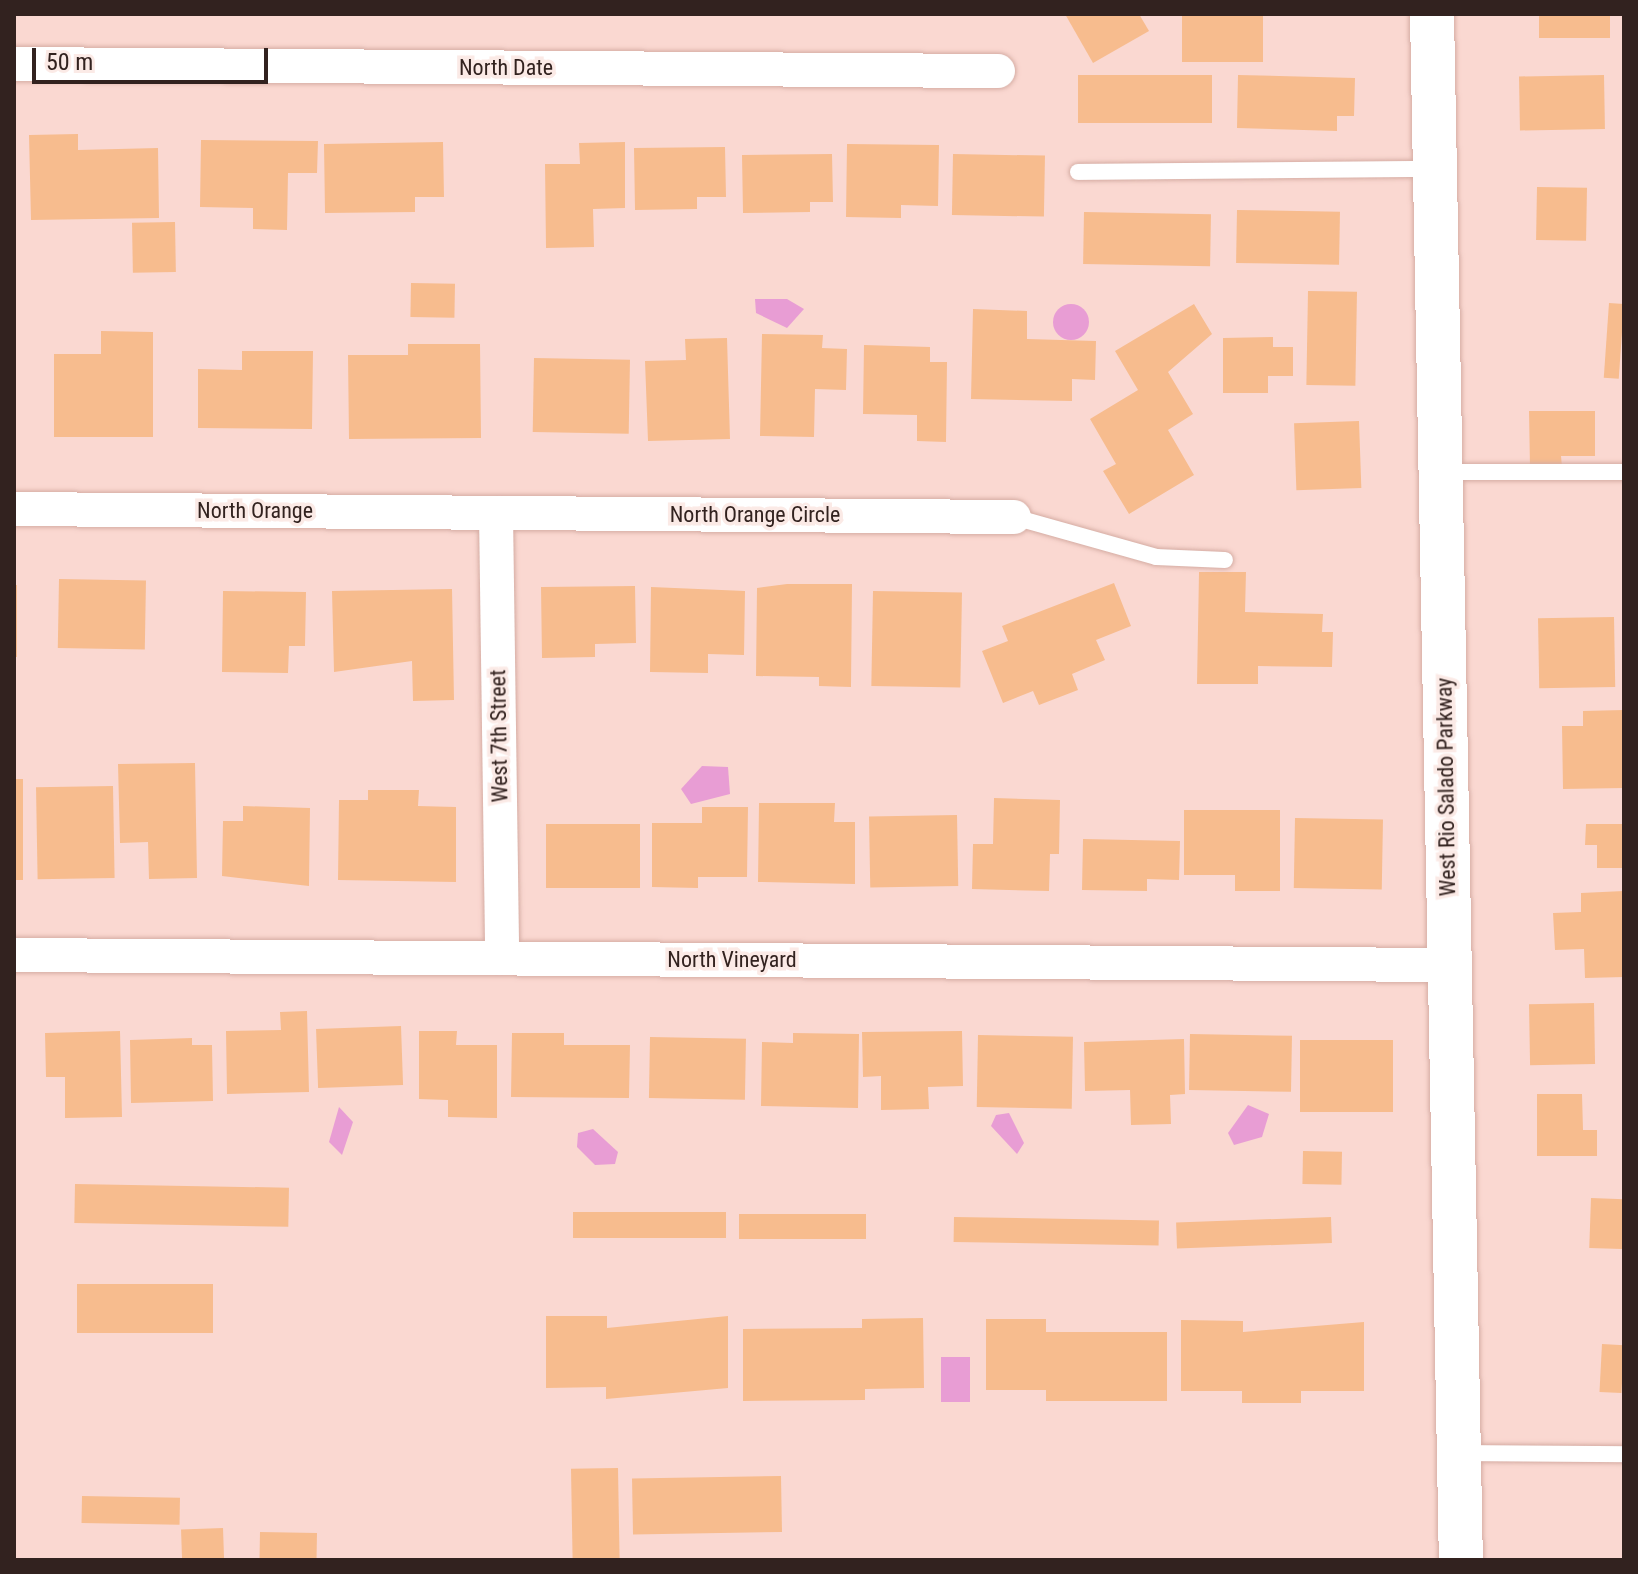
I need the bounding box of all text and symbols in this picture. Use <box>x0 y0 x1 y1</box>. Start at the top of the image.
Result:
scale bar <box>36 32 272 82</box>
text: 50 m <box>46 48 93 76</box>
street label: North Date <box>459 55 553 81</box>
street label: North Orange <box>197 498 313 524</box>
street label: North Orange Circle <box>670 502 840 528</box>
street label: West 7th Street <box>485 669 513 803</box>
street label: West Rio Salado Parkway <box>1431 677 1461 897</box>
street label: North Vineyard <box>667 947 797 973</box>

